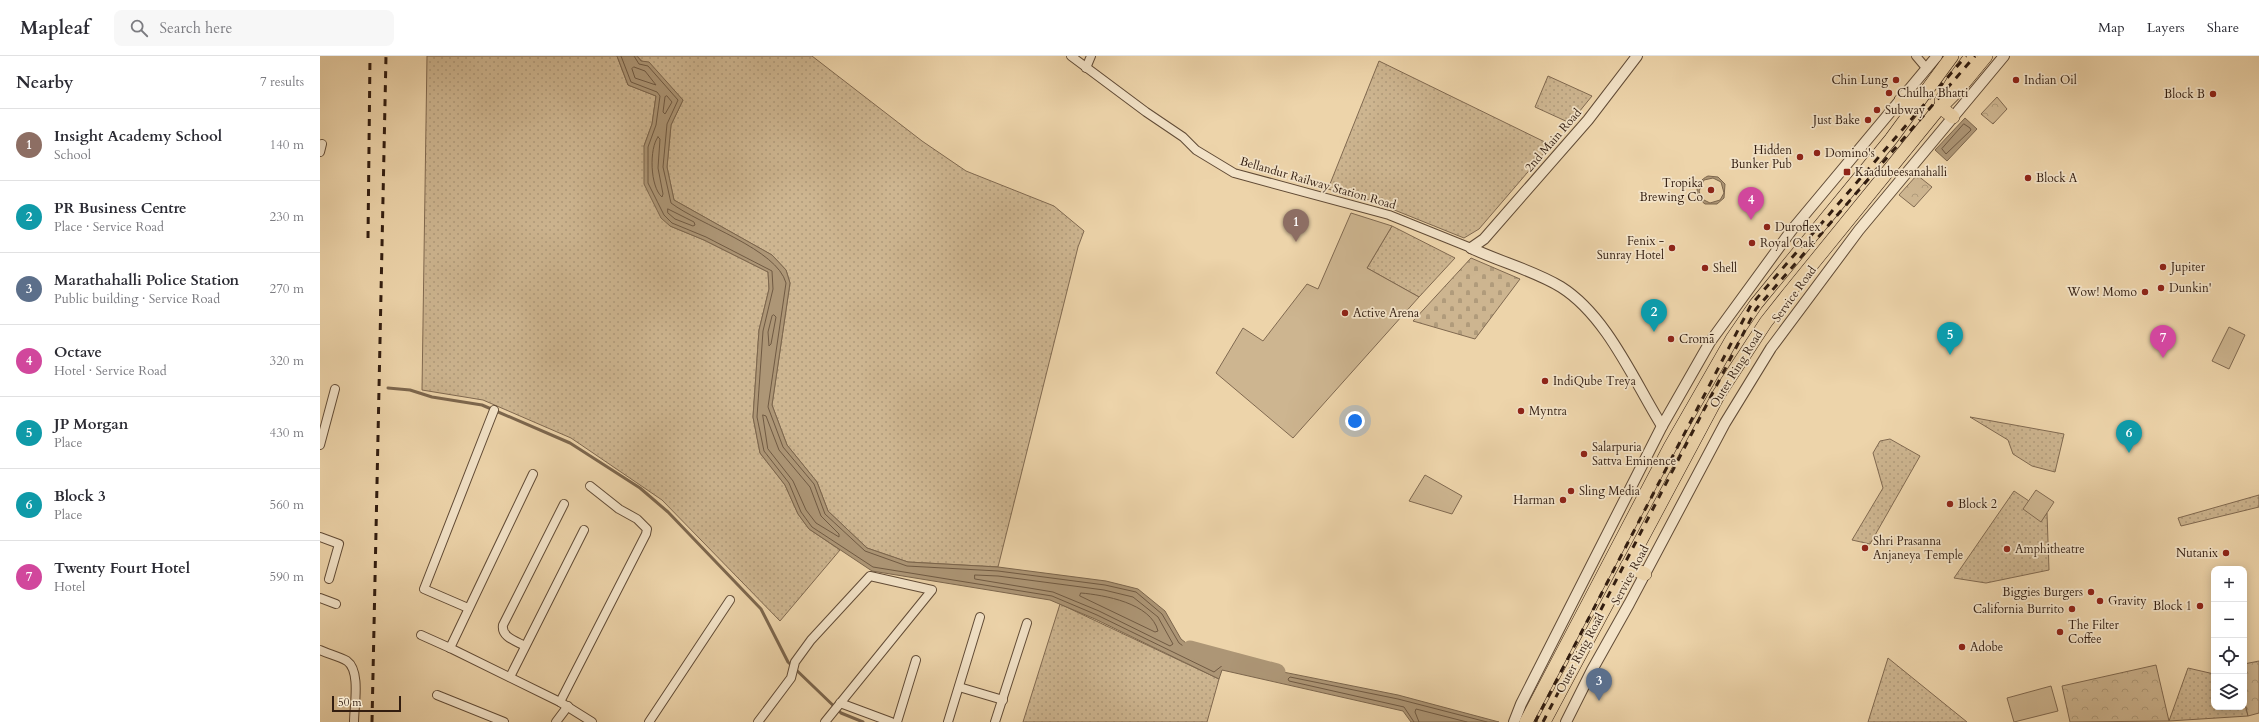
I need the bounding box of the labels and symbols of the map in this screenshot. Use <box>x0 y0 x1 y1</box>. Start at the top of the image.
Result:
place label: Chin Lung <box>1831 72 1888 88</box>
place label: Indian Oil <box>2024 72 2077 88</box>
marker: Chin Lung <box>1891 75 1901 85</box>
marker: Indian Oil <box>2011 75 2021 85</box>
place label: Chulha Bhatti <box>1897 85 1969 101</box>
place label: Block B <box>2164 86 2205 102</box>
marker: Chulha Bhatti <box>1884 88 1894 98</box>
marker: Block B <box>2208 89 2218 99</box>
place label: Subway <box>1885 102 1926 118</box>
street label: 2nd Main Road <box>1521 105 1585 175</box>
marker: Subway <box>1872 105 1882 115</box>
place label: Just Bake <box>1811 112 1860 128</box>
marker: Just Bake <box>1863 115 1873 125</box>
place label: Hidden Bunker Pub <box>1731 142 1792 172</box>
place label: Domino's <box>1825 145 1875 161</box>
marker: Domino's <box>1812 148 1822 158</box>
marker: Hidden Bunker Pub <box>1795 152 1805 162</box>
street label: Bellandur Railway Station Road <box>1238 153 1398 213</box>
place label: Kaadubeesanahalli <box>1855 164 1948 180</box>
marker: Kaadubeesanahalli <box>1842 167 1852 177</box>
place label: Block A <box>2036 170 2078 186</box>
marker: Block A <box>2023 173 2033 183</box>
place label: Tropika Brewing Co <box>1640 175 1704 205</box>
marker: Tropika Brewing Co <box>1706 185 1716 195</box>
pin: 4 <box>1738 187 1764 220</box>
pin: 1 <box>1283 209 1309 242</box>
place label: Duroflex <box>1775 219 1820 235</box>
marker: Duroflex <box>1762 222 1772 232</box>
place label: Fenix - Sunray Hotel <box>1597 233 1664 263</box>
place label: Royal Oak <box>1760 235 1815 251</box>
marker: Royal Oak <box>1747 238 1757 248</box>
marker: Fenix - Sunray Hotel <box>1667 243 1677 253</box>
place label: Jupiter <box>2169 259 2206 275</box>
place label: Shell <box>1713 260 1737 276</box>
street label: Service Road <box>1768 262 1820 325</box>
marker: Jupiter <box>2158 262 2168 272</box>
marker: Shell <box>1700 263 1710 273</box>
place label: Dunkin' <box>2169 280 2212 296</box>
marker: Dunkin' <box>2156 283 2166 293</box>
place label: Wow! Momo <box>2066 284 2138 300</box>
marker: Wow! Momo <box>2140 287 2150 297</box>
pin: 2 <box>1641 299 1667 332</box>
place label: Active Arena <box>1353 305 1420 321</box>
marker: Active Arena <box>1340 308 1350 318</box>
pin: 5 <box>1937 322 1963 355</box>
pin: 7 <box>2150 325 2176 358</box>
street label: Outer Ring Road <box>1706 327 1767 411</box>
place label: Cromā <box>1679 331 1715 347</box>
marker: Cromā <box>1666 334 1676 344</box>
place label: IndiQube Treya <box>1553 373 1637 389</box>
marker: IndiQube Treya <box>1540 376 1550 386</box>
place label: Myntra <box>1529 403 1568 419</box>
marker: Myntra <box>1516 406 1526 416</box>
your location <box>1345 411 1365 431</box>
pin: 6 <box>2116 420 2142 453</box>
place label: Salarpuria Sattva Eminence <box>1592 439 1676 469</box>
marker: Salarpuria Sattva Eminence <box>1579 449 1589 459</box>
place label: Sling Media <box>1579 483 1641 499</box>
marker: Sling Media <box>1566 486 1576 496</box>
place label: Harman <box>1513 492 1555 508</box>
marker: Harman <box>1558 495 1568 505</box>
place label: Block 2 <box>1958 496 1997 512</box>
marker: Block 2 <box>1945 499 1955 509</box>
place label: Shri Prasanna Anjaneya Temple <box>1873 533 1963 563</box>
place label: Amphitheatre <box>2015 541 2085 557</box>
street label: Service Road <box>1607 542 1653 608</box>
marker: Shri Prasanna Anjaneya Temple <box>1860 543 1870 553</box>
marker: Amphitheatre <box>2002 544 2012 554</box>
place label: Nutanix <box>2176 545 2218 561</box>
marker: Nutanix <box>2221 548 2231 558</box>
place label: Biggies Burgers <box>2002 584 2083 600</box>
marker: Biggies Burgers <box>2086 587 2096 597</box>
place label: Gravity <box>2108 593 2147 609</box>
marker: Gravity <box>2095 596 2105 606</box>
place label: Block 1 <box>2153 598 2192 614</box>
place label: California Burrito <box>1973 601 2065 617</box>
marker: Block 1 <box>2195 601 2205 611</box>
marker: California Burrito <box>2067 604 2077 614</box>
street label: Outer Ring Road <box>1552 610 1608 696</box>
place label: The Filter Coffee <box>2068 617 2120 647</box>
marker: The Filter Coffee <box>2055 627 2065 637</box>
place label: Adobe <box>1970 639 2003 655</box>
marker: Adobe <box>1957 642 1967 652</box>
pin: 3 <box>1586 668 1612 701</box>
scale bar <box>332 694 401 713</box>

